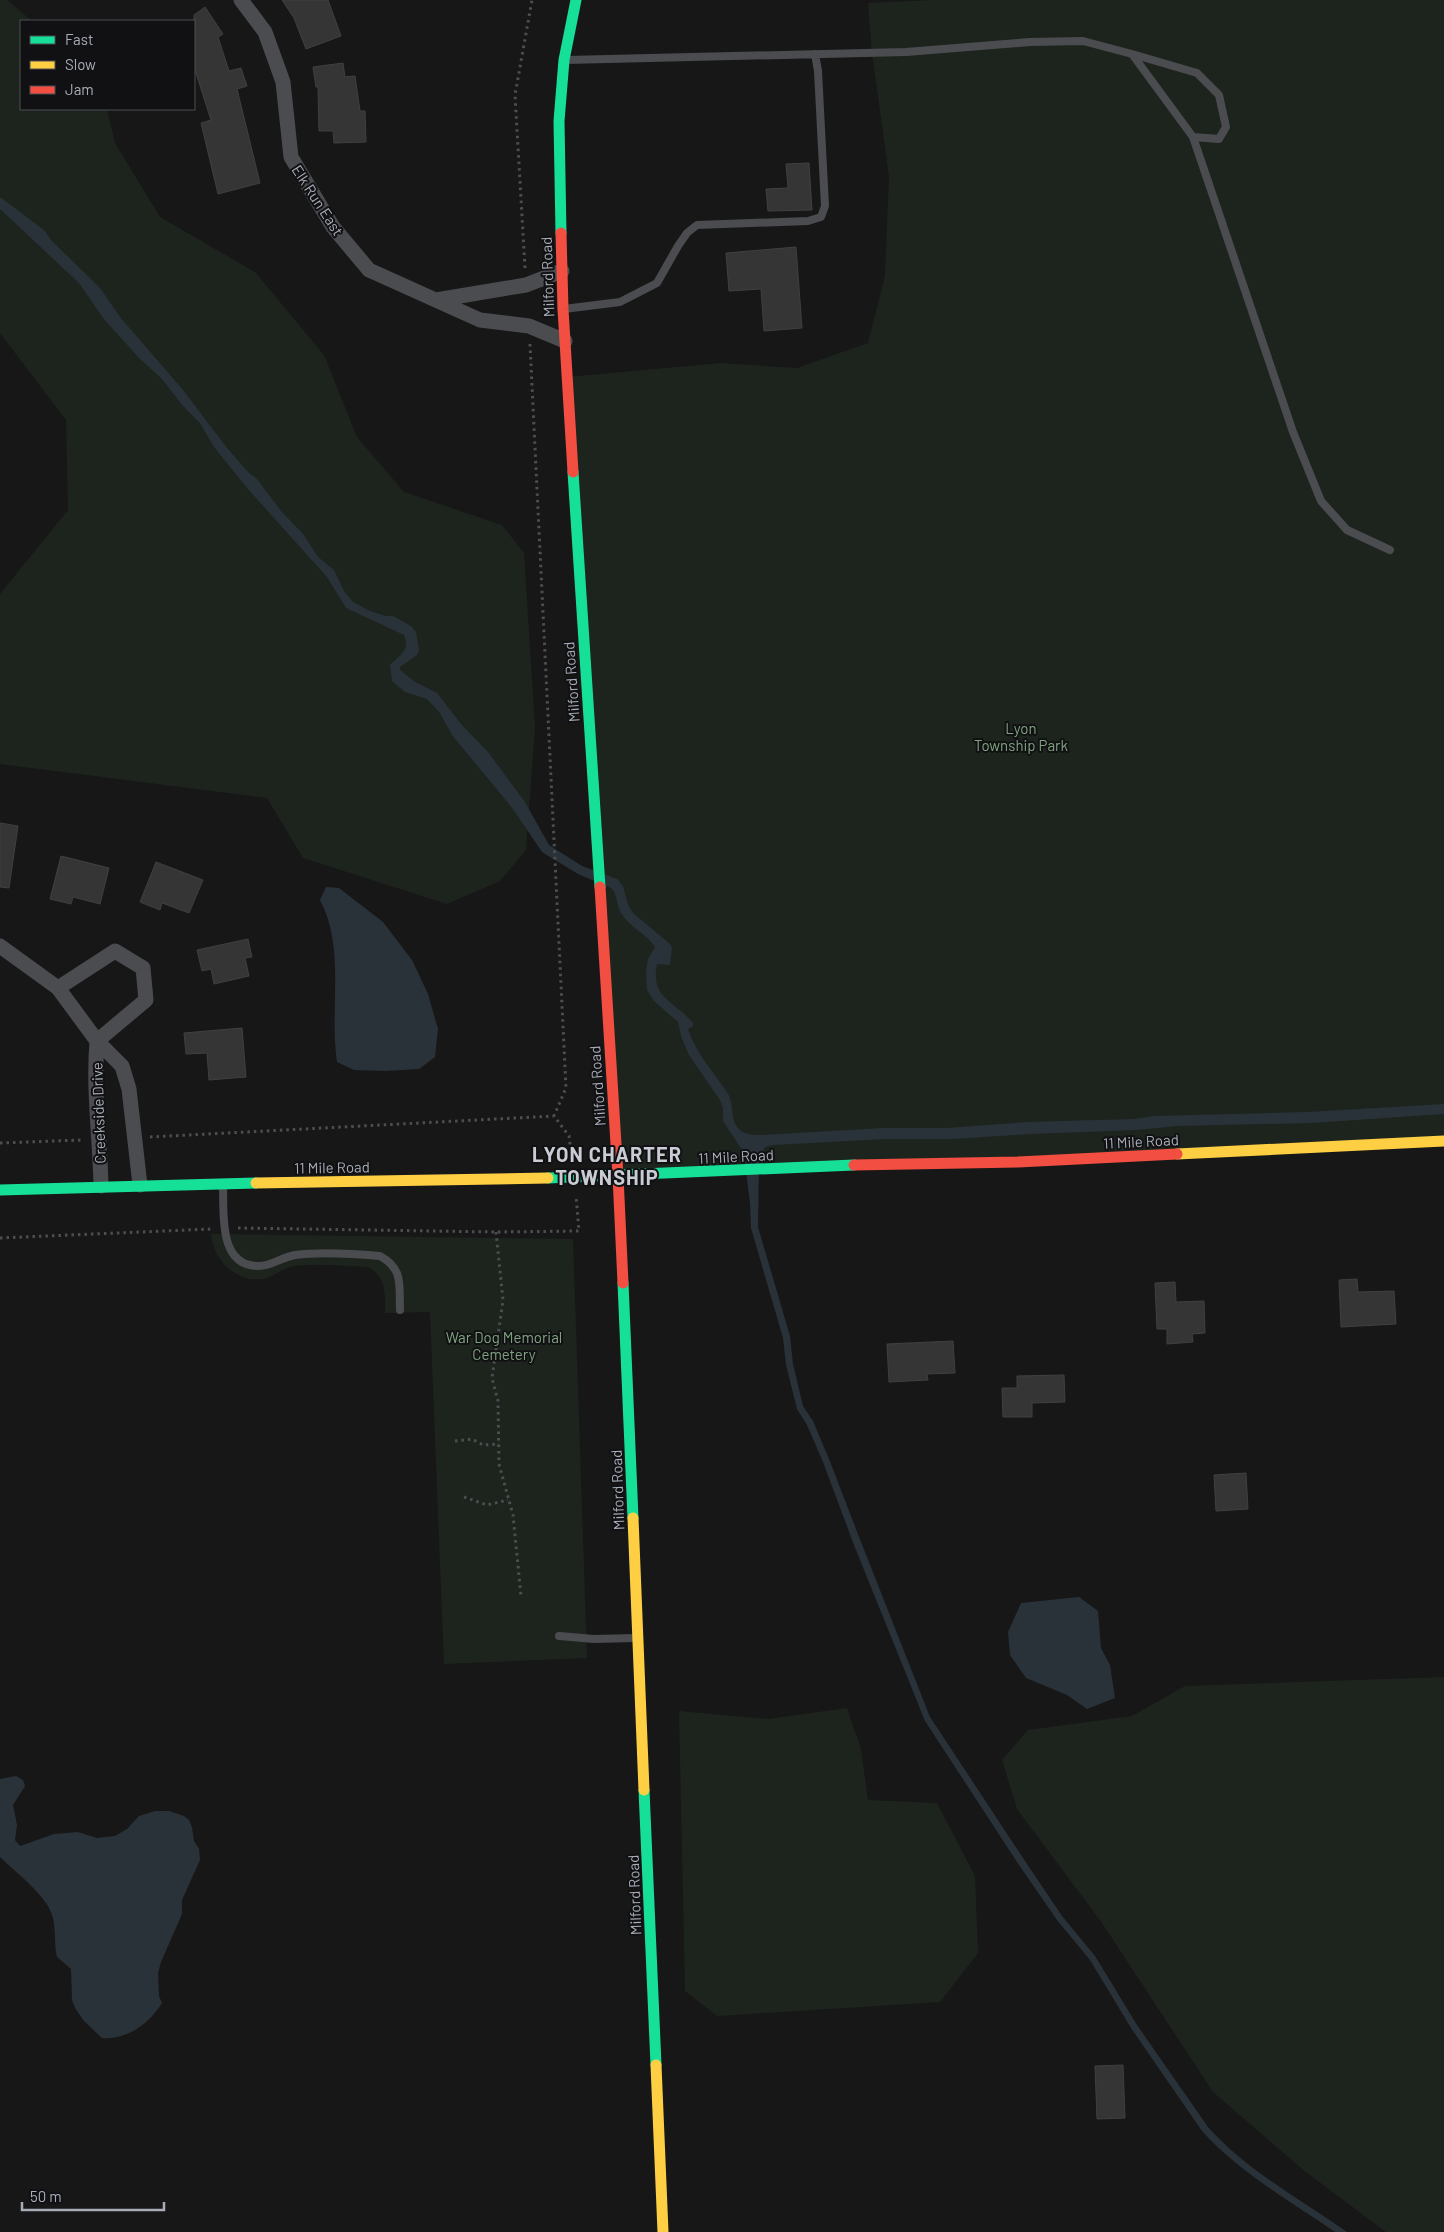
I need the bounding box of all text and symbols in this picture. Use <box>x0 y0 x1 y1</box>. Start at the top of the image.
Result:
legend <box>20 20 195 110</box>
text: Fast <box>65 30 93 48</box>
text: Slow <box>65 55 96 73</box>
text: Jam <box>65 80 94 98</box>
street label: Elk Run East <box>288 161 348 239</box>
street label: Milford Road <box>537 236 557 318</box>
street label: Milford Road <box>559 641 583 723</box>
park label: Lyon Township Park <box>974 719 1069 754</box>
street label: Milford Road <box>585 1045 609 1127</box>
street label: Creekside Drive <box>87 1062 109 1164</box>
street label: 11 Mile Road <box>1103 1130 1179 1152</box>
district label: LYON CHARTER TOWNSHIP <box>532 1142 682 1189</box>
street label: 11 Mile Road <box>698 1145 774 1167</box>
street label: 11 Mile Road <box>294 1157 370 1177</box>
park label: War Dog Memorial Cemetery <box>446 1328 562 1363</box>
street label: Milford Road <box>607 1449 627 1531</box>
street label: Milford Road <box>624 1854 644 1936</box>
scale bar <box>22 2180 165 2212</box>
text: 50 m <box>30 2187 62 2205</box>

